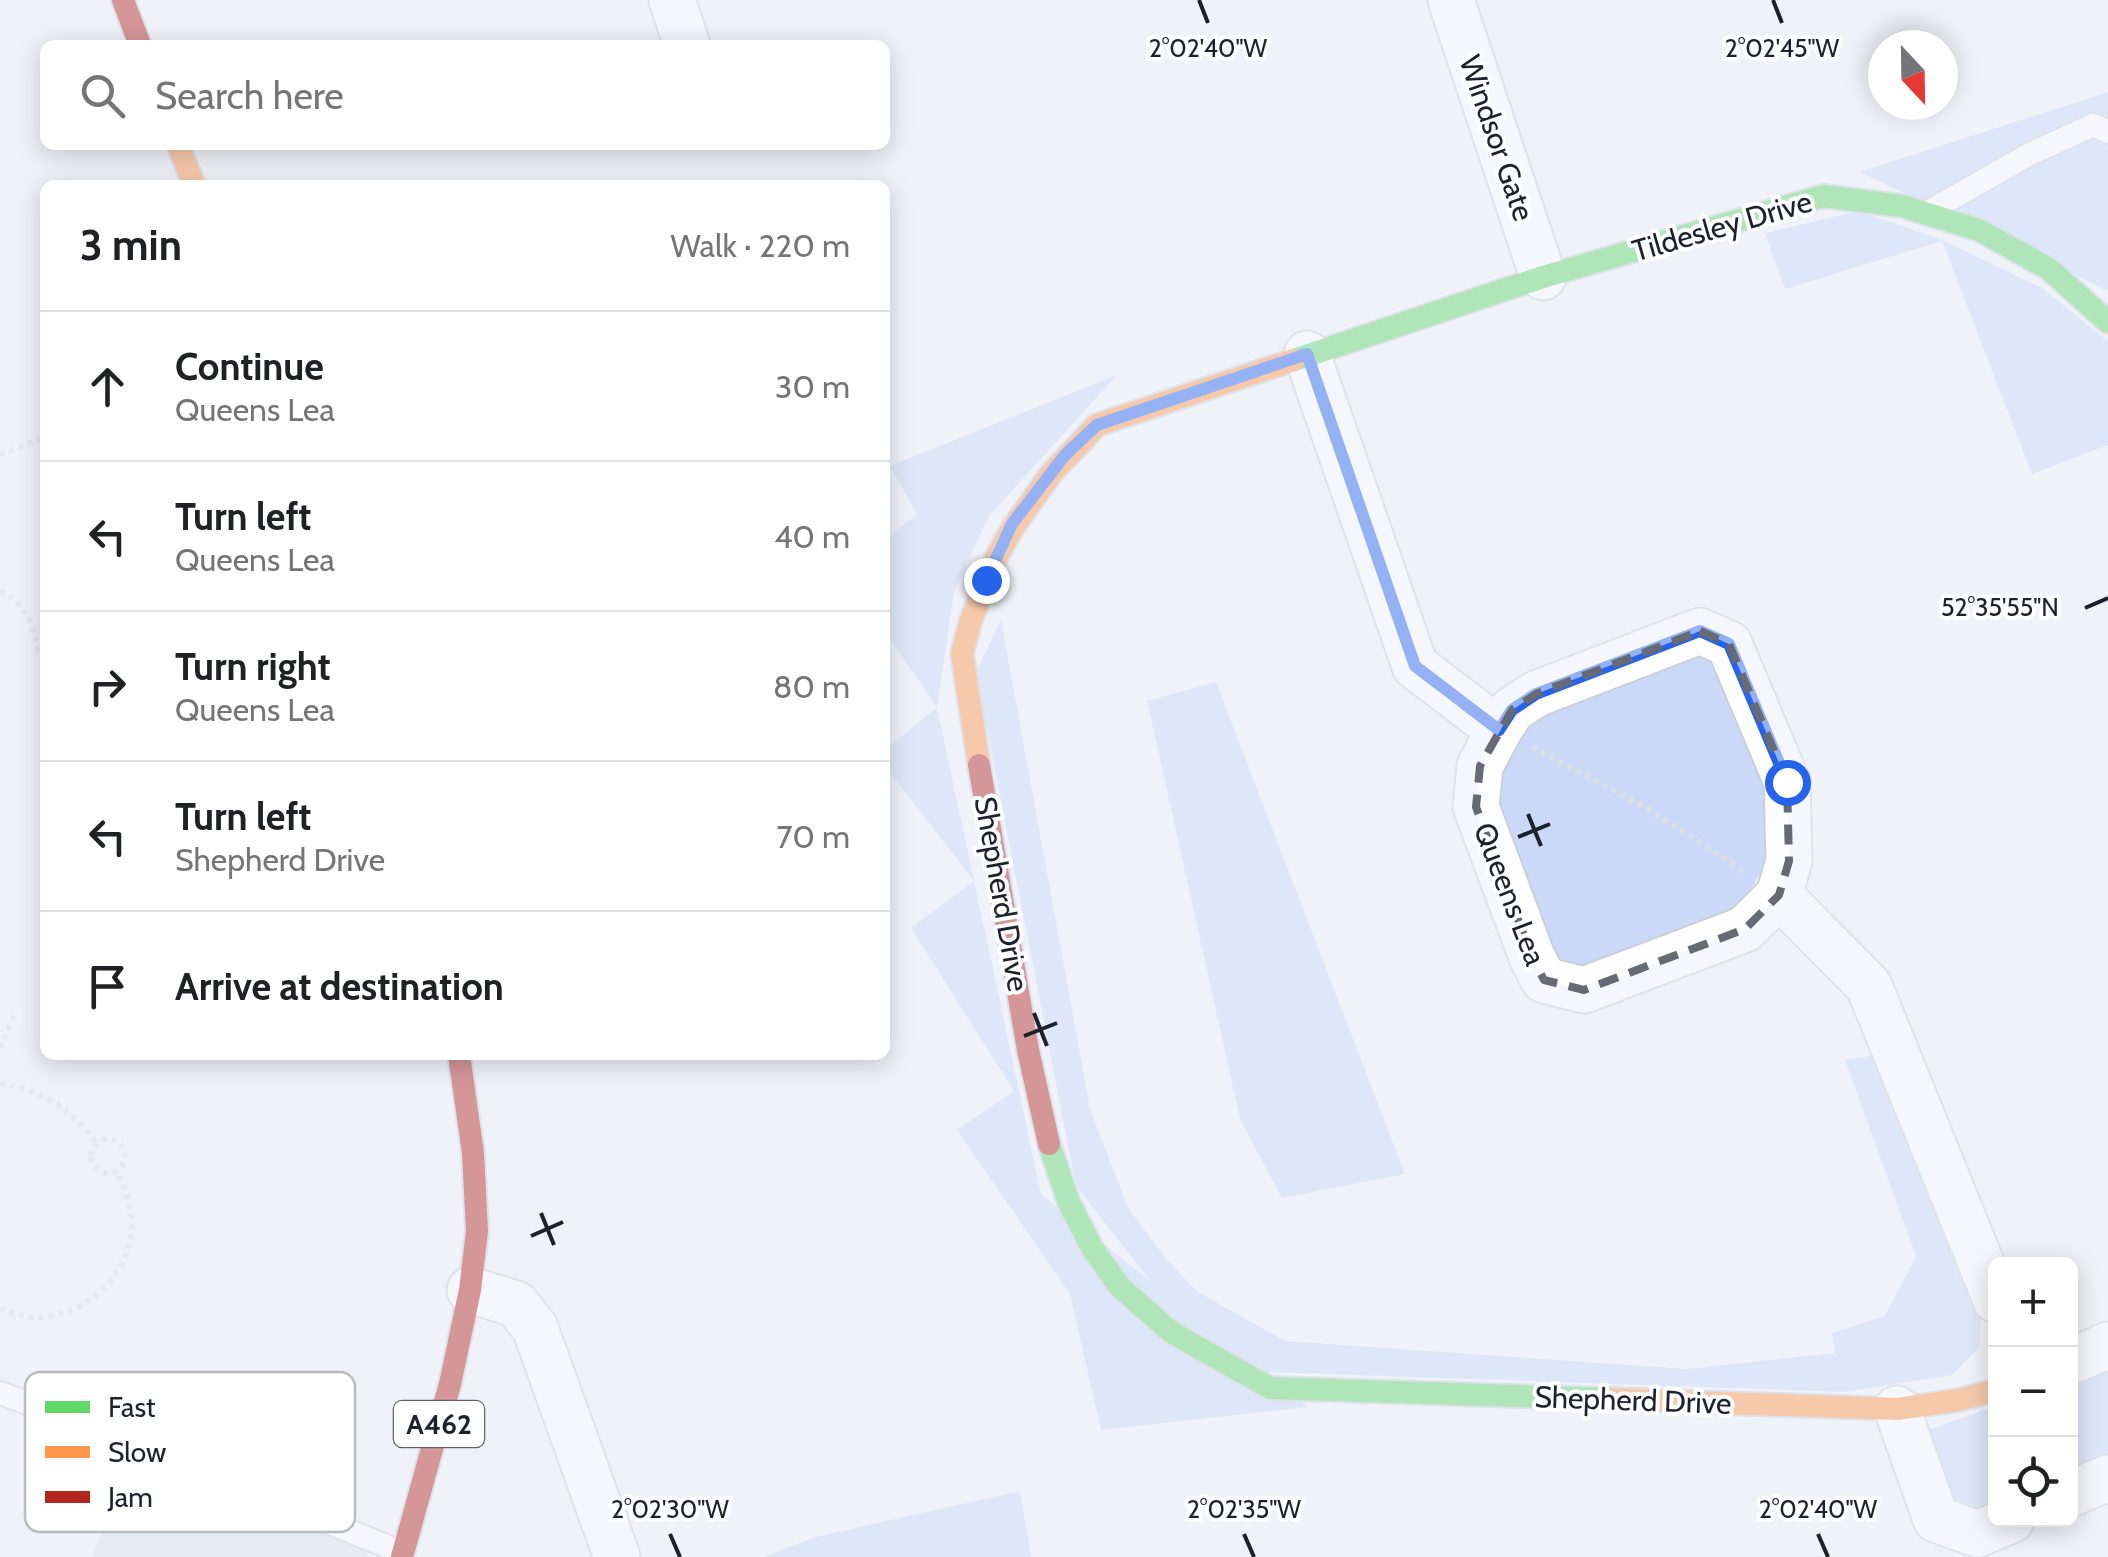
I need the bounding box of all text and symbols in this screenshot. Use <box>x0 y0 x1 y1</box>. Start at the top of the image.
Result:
north arrow <box>1868 30 1958 120</box>
text: 2°02'40"W <box>1149 33 1268 63</box>
text: 2°02'45"W <box>1725 33 1840 63</box>
search box <box>40 40 890 150</box>
street label: Windsor Gate <box>1451 50 1543 226</box>
icon: search <box>75 68 130 123</box>
text: Search here <box>155 72 344 119</box>
street label: Tildesley Drive <box>1628 183 1816 269</box>
text: 3 min <box>80 219 182 271</box>
text: Walk · 220 m <box>671 226 850 265</box>
text: Continue <box>175 343 324 390</box>
icon: ahead <box>80 359 135 414</box>
text: 30 m <box>775 367 850 406</box>
text: Queens Lea <box>175 390 335 429</box>
text: Turn left <box>175 493 311 540</box>
icon: left <box>80 509 135 564</box>
text: 40 m <box>774 517 850 556</box>
text: Queens Lea <box>175 540 335 579</box>
route end <box>964 558 1010 604</box>
text: 52°35'55"N <box>1941 592 2059 622</box>
text: Turn right <box>175 643 331 690</box>
icon: right <box>80 659 135 714</box>
text: 80 m <box>773 667 850 706</box>
text: Queens Lea <box>175 690 335 729</box>
route start <box>1765 760 1811 806</box>
text: Turn left <box>175 793 311 840</box>
street label: Shepherd Drive <box>967 794 1037 994</box>
icon: left <box>80 809 135 864</box>
text: 70 m <box>777 817 850 856</box>
street label: Queens Lea <box>1466 817 1554 971</box>
text: Shepherd Drive <box>175 840 385 879</box>
icon: arrive <box>80 959 135 1014</box>
text: Arrive at destination <box>175 963 504 1010</box>
map controls <box>1988 1257 2078 1527</box>
button: + <box>1988 1257 2078 1347</box>
button: − <box>1988 1347 2078 1437</box>
legend <box>25 1372 355 1532</box>
street label: Shepherd Drive <box>1534 1378 1732 1422</box>
text: Fast <box>108 1390 156 1424</box>
road number: A462 <box>394 1401 484 1447</box>
text: Slow <box>108 1435 166 1469</box>
button: locate <box>1988 1437 2078 1527</box>
text: Jam <box>107 1480 153 1514</box>
text: 2°02'30"W <box>611 1494 729 1524</box>
text: 2°02'35"W <box>1187 1494 1301 1524</box>
text: 2°02'40"W <box>1759 1494 1878 1524</box>

